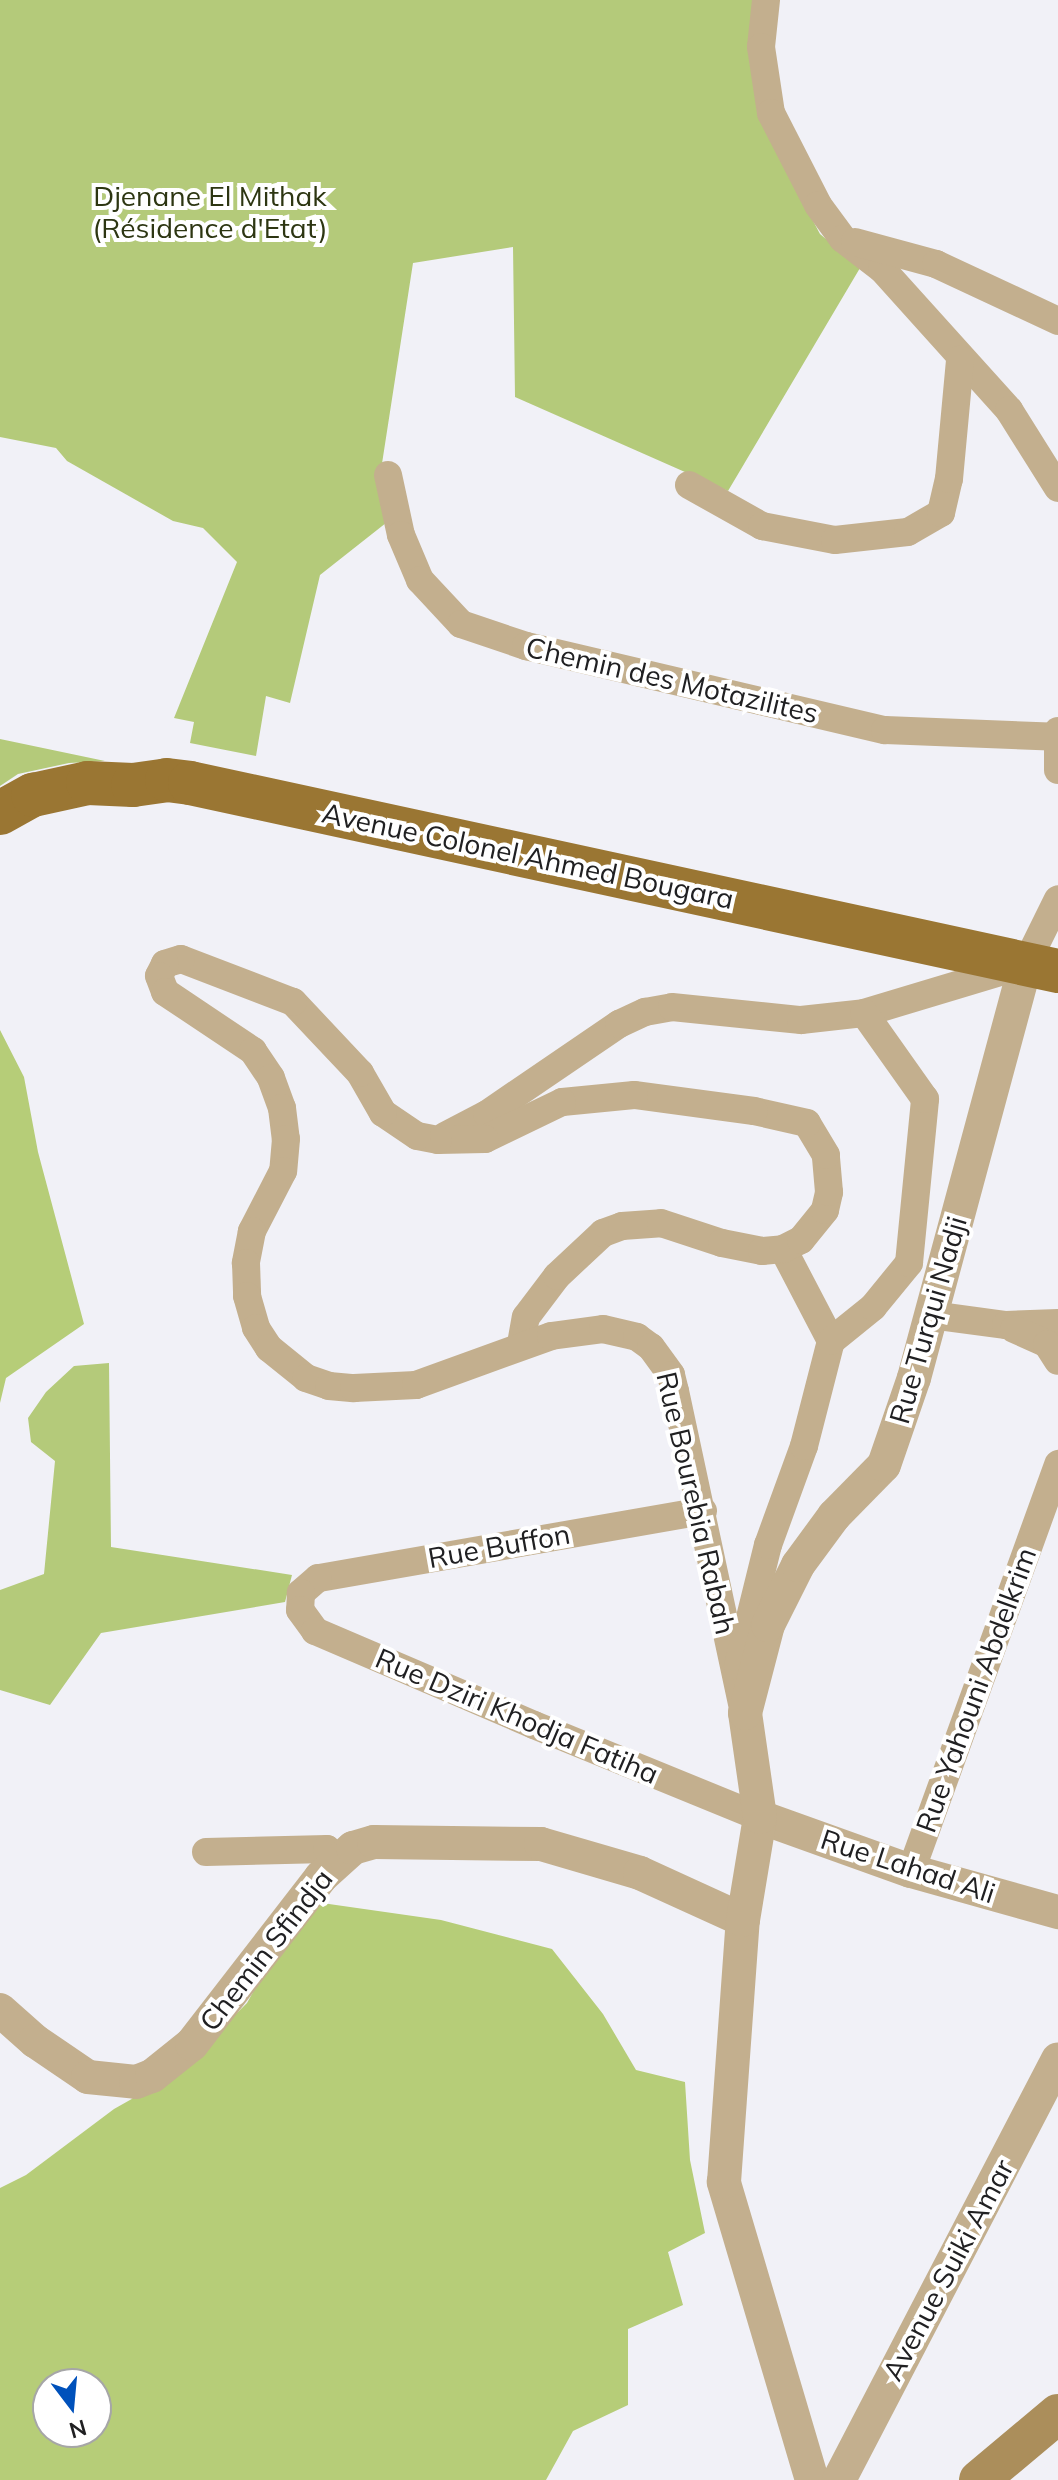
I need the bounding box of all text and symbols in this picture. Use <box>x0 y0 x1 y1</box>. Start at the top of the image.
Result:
park label: Djenane El Mithak (Résidence d'Etat) <box>92 179 328 245</box>
street label: Chemin des Motazilites <box>523 630 821 730</box>
street label: Avenue Colonel Ahmed Bougara <box>319 796 737 916</box>
street label: Rue Turqui Nadji <box>882 1213 974 1427</box>
street label: Rue Bourebia Rabah <box>649 1369 743 1637</box>
street label: Rue Buffon <box>425 1517 573 1575</box>
street label: Rue Yahouni Abdelkrim <box>909 1543 1043 1837</box>
street label: Rue Dziri Khodja Fatiha <box>371 1641 663 1791</box>
street label: Rue Lahad Ali <box>817 1822 999 1910</box>
street label: Chemin Sfindja <box>192 1862 340 2038</box>
street label: Avenue Suiki Amar <box>876 2154 1020 2386</box>
north arrow <box>32 2368 112 2448</box>
text: N <box>66 2413 90 2445</box>

